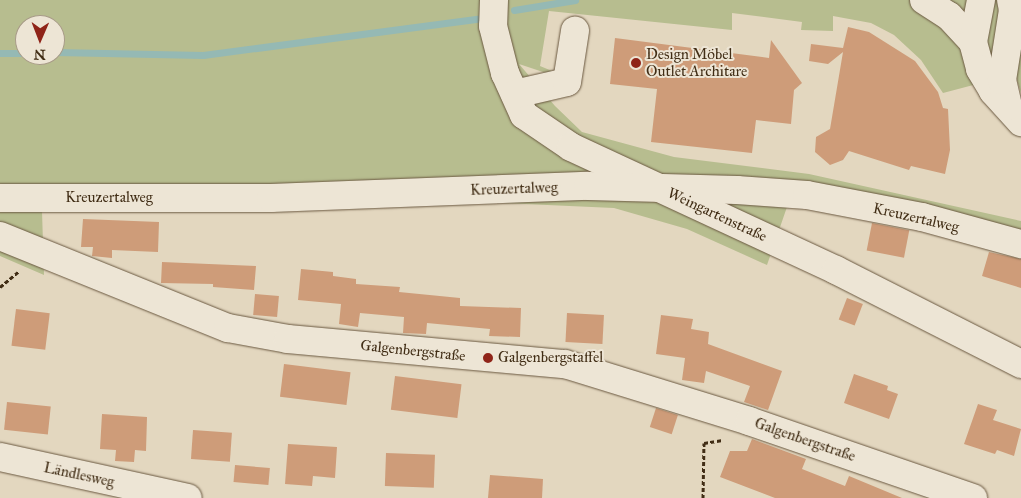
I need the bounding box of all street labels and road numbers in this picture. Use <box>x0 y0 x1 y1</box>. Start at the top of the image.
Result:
street label: Kreuzertalweg <box>470 178 558 200</box>
street label: Weingartenstraße <box>664 184 770 246</box>
street label: Kreuzertalweg <box>65 189 153 207</box>
street label: Kreuzertalweg <box>871 199 961 237</box>
street label: Galgenbergstraße <box>360 337 466 365</box>
street label: Galgenbergstraße <box>752 414 858 466</box>
street label: Ländlesweg <box>42 459 116 491</box>

